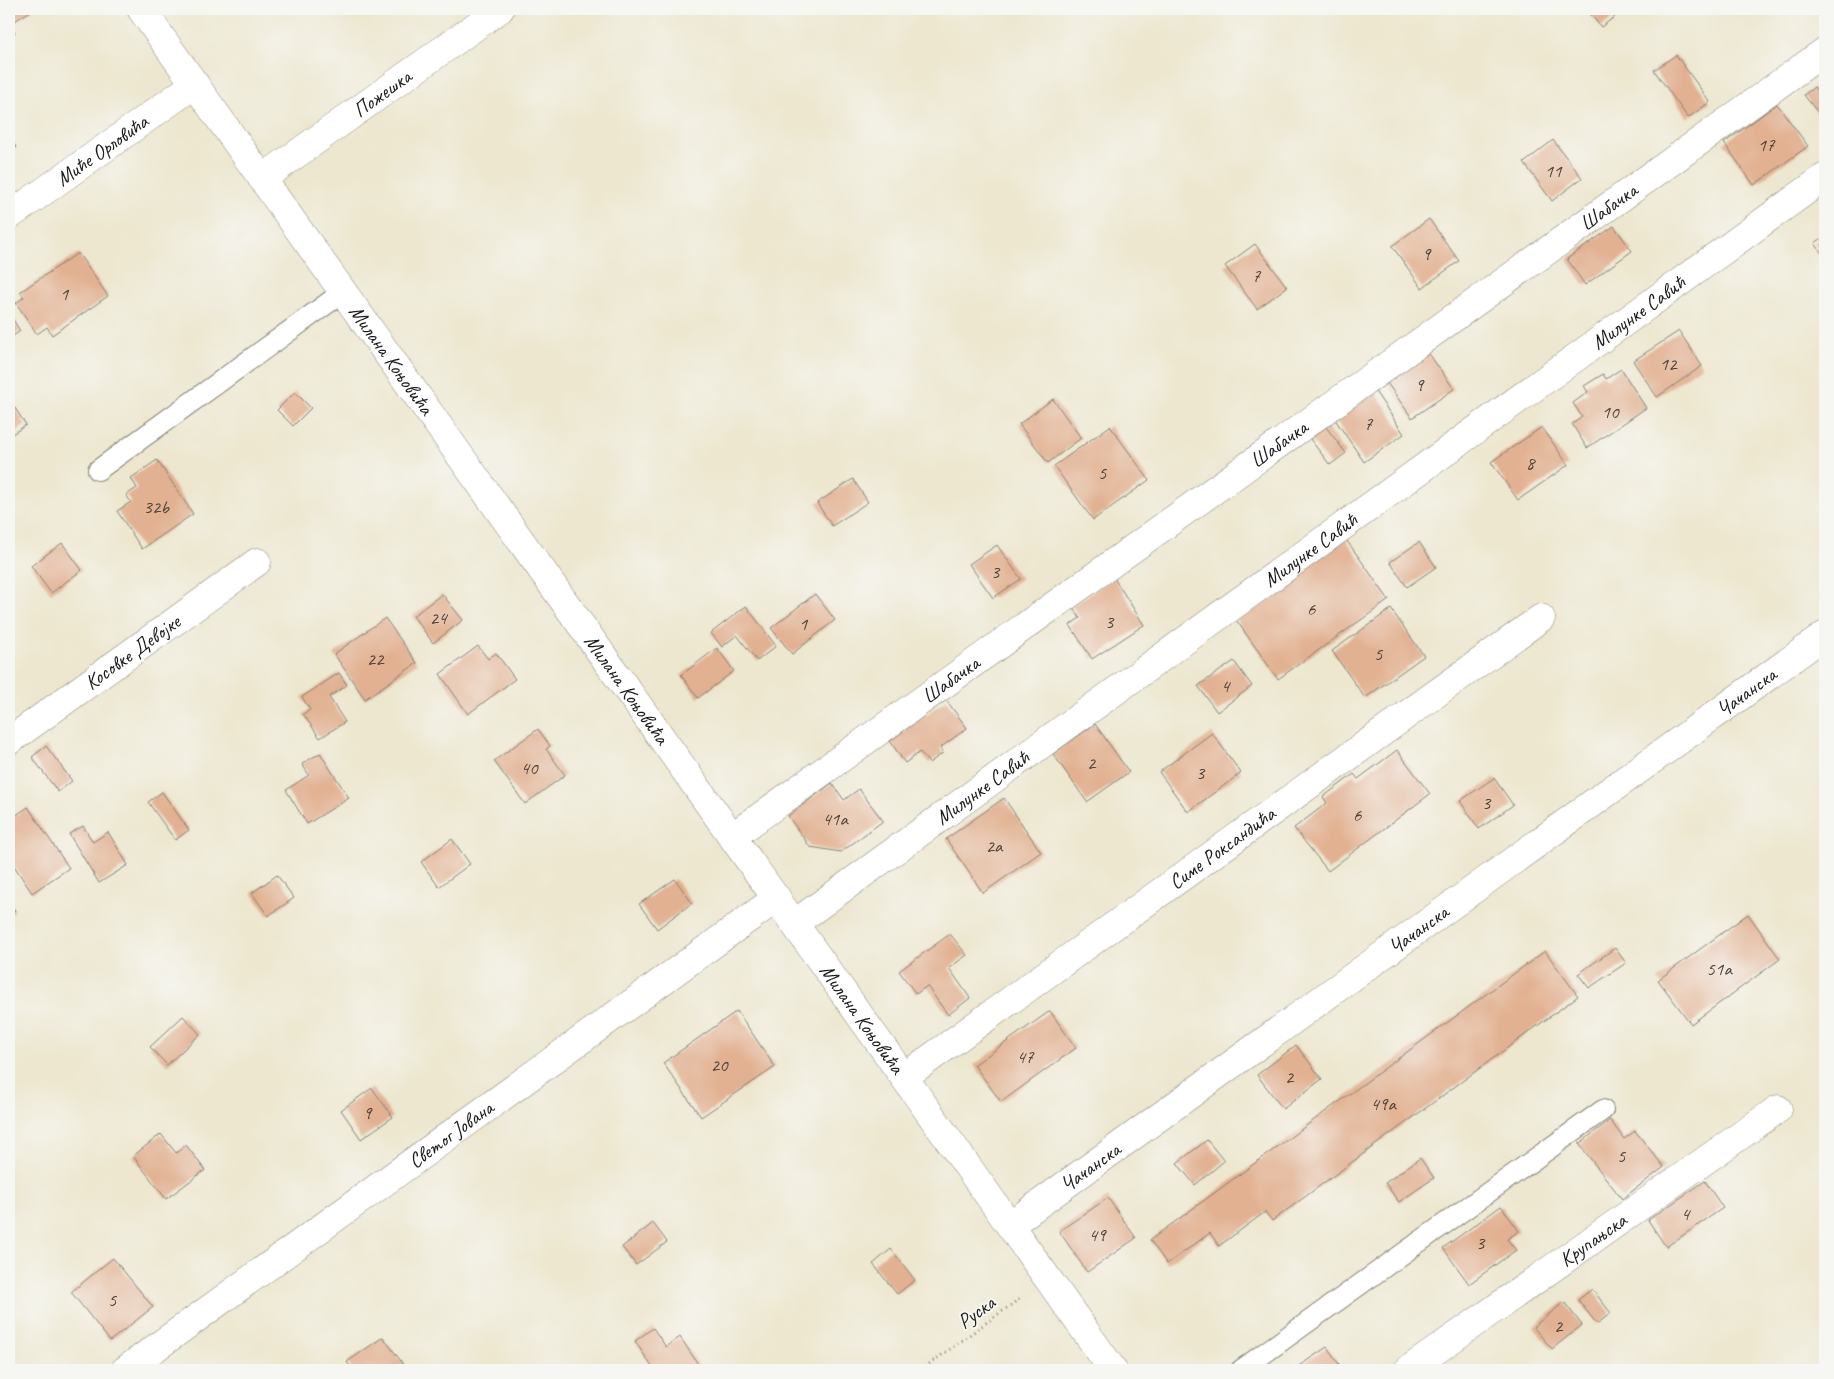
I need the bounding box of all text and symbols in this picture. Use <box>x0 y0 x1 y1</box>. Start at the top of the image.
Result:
street label: Пожешка <box>348 62 418 123</box>
street label: Миће Орловића <box>51 107 155 192</box>
house number: 17 <box>1757 133 1776 157</box>
house number: 11 <box>1544 159 1563 183</box>
street label: Шабачка <box>1574 176 1644 236</box>
house number: 9 <box>1422 242 1432 266</box>
house number: 7 <box>1252 264 1262 288</box>
street label: Милунке Савић <box>1586 269 1691 355</box>
house number: 1 <box>60 282 70 306</box>
street label: Милана Коњовића <box>343 300 441 421</box>
house number: 12 <box>1659 352 1678 376</box>
house number: 9 <box>1415 373 1425 397</box>
house number: 10 <box>1601 400 1620 424</box>
house number: 7 <box>1364 412 1374 436</box>
street label: Шабачка <box>1245 413 1315 473</box>
house number: 8 <box>1526 451 1537 475</box>
house number: 5 <box>1098 461 1108 485</box>
house number: 32b <box>143 495 170 519</box>
street label: Милунке Савић <box>1258 507 1363 593</box>
house number: 3 <box>991 560 1001 584</box>
house number: 6 <box>1307 597 1317 621</box>
house number: 24 <box>429 606 449 630</box>
street label: Косовке Девојке <box>79 607 187 695</box>
house number: 3 <box>1105 610 1115 634</box>
house number: 1 <box>799 612 809 636</box>
street label: Милана Коњовића <box>579 629 676 751</box>
house number: 5 <box>1374 642 1384 666</box>
house number: 22 <box>366 647 385 671</box>
street label: Шабачка <box>917 649 987 709</box>
street label: Чачанска <box>1711 660 1783 722</box>
house number: 4 <box>1221 674 1232 698</box>
street label: Милунке Савић <box>930 744 1035 830</box>
house number: 2 <box>1087 751 1097 775</box>
house number: 40 <box>520 756 539 780</box>
house number: 3 <box>1196 761 1206 785</box>
house number: 3 <box>1482 791 1492 815</box>
street label: Симе Роксандића <box>1164 800 1282 895</box>
house number: 6 <box>1353 803 1363 827</box>
house number: 41a <box>822 807 849 831</box>
house number: 2a <box>986 834 1004 858</box>
street label: Чачанска <box>1383 898 1455 960</box>
house number: 51a <box>1706 957 1733 981</box>
street label: Милана Коњовића <box>814 959 911 1081</box>
house number: 47 <box>1016 1045 1035 1069</box>
house number: 20 <box>710 1053 729 1077</box>
house number: 2 <box>1285 1065 1295 1089</box>
house number: 49a <box>1370 1092 1397 1116</box>
street label: Светог Јована <box>403 1093 500 1174</box>
house number: 9 <box>363 1101 373 1125</box>
street label: Чачанска <box>1055 1135 1127 1197</box>
house number: 5 <box>1617 1144 1627 1168</box>
house number: 4 <box>1681 1202 1692 1226</box>
street label: Крупањска <box>1554 1206 1633 1272</box>
house number: 49 <box>1088 1223 1107 1247</box>
house number: 3 <box>1476 1231 1486 1255</box>
house number: 5 <box>108 1288 118 1312</box>
street label: Руска <box>952 1289 1001 1334</box>
house number: 2 <box>1554 1314 1564 1338</box>

